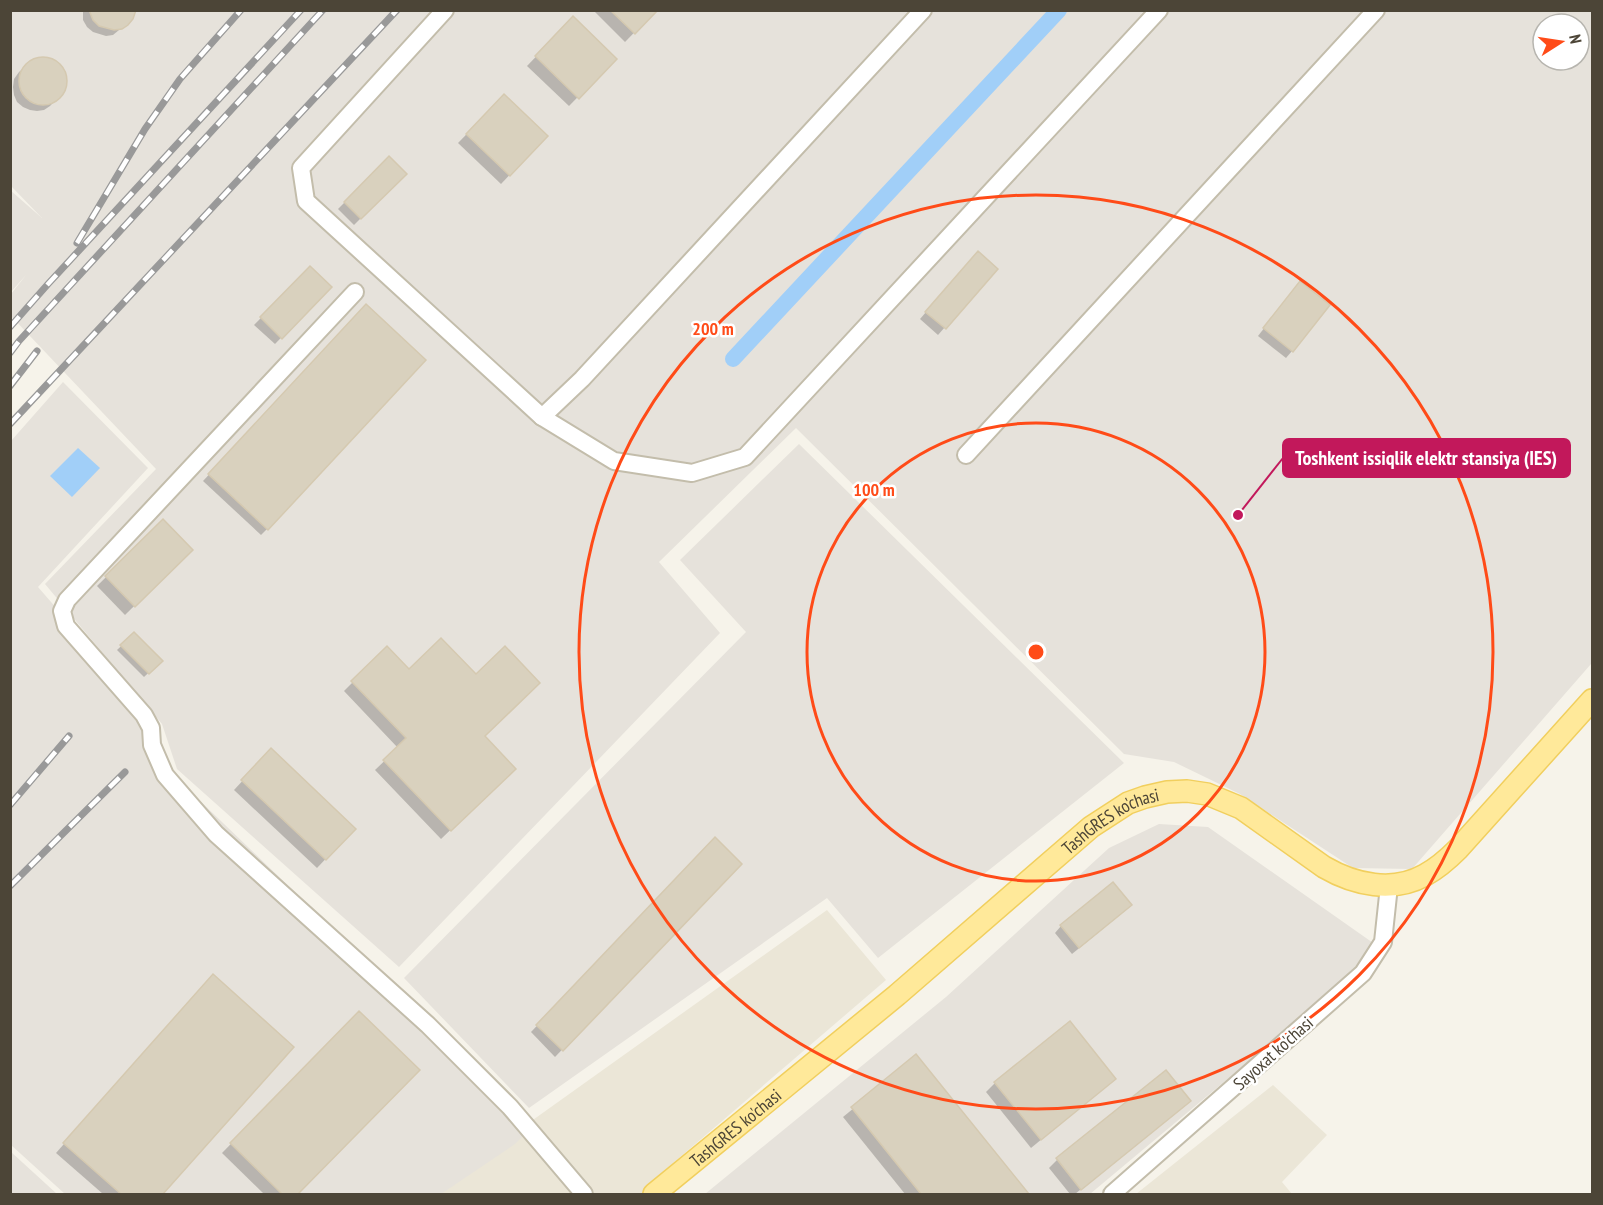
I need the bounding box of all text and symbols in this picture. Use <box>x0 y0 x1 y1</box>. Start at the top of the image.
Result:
north arrow <box>1531 12 1591 72</box>
text: N <box>1565 33 1586 45</box>
text: 200 m <box>692 317 734 340</box>
callout: Toshkent issiqlik elektr stansiya (IES) <box>1283 439 1570 477</box>
text: Toshkent issiqlik elektr stansiya (IES) <box>1295 445 1557 471</box>
text: 100 m <box>853 478 895 501</box>
centre of rings <box>1026 642 1046 662</box>
street label: TashGRES ko'chasi <box>1057 783 1161 859</box>
street label: Sayoxat ko'chasi <box>1228 1011 1318 1095</box>
street label: TashGRES ko'chasi <box>685 1083 786 1172</box>

